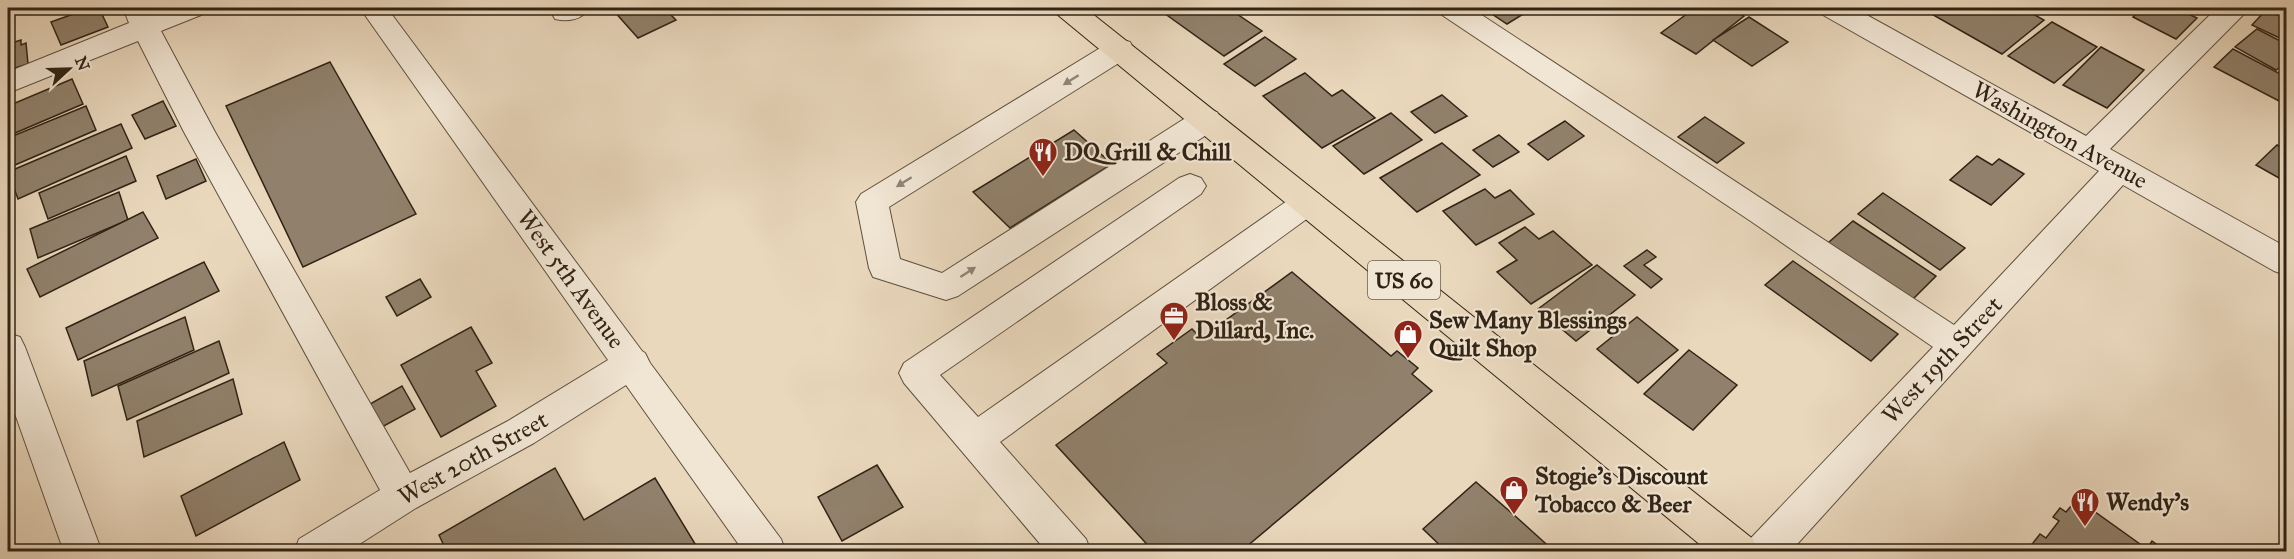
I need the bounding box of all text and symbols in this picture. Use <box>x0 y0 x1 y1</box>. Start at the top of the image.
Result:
north arrow <box>39 39 99 99</box>
text: N <box>71 54 94 74</box>
street label: Washington Avenue <box>1967 74 2153 196</box>
one-way arrow <box>1063 75 1079 86</box>
restaurant icon: DQ Grill & Chill <box>1027 136 1059 178</box>
place label: DQ Grill & Chill <box>1064 137 1232 167</box>
one-way arrow <box>896 177 912 188</box>
street label: West 5th Avenue <box>511 204 631 354</box>
road number: US 60 <box>1368 261 1440 299</box>
one-way arrow <box>960 267 976 278</box>
place label: Bloss & Dillard, Inc. <box>1195 287 1314 345</box>
street label: West 19th Street <box>1875 290 2009 430</box>
office icon: Bloss & Dillard, Inc. <box>1158 300 1190 342</box>
place label: Sew Many Blessings Quilt Shop <box>1429 305 1627 363</box>
shop icon: Sew Many Blessings Quilt Shop <box>1392 318 1424 360</box>
street label: West 20th Street <box>393 404 554 512</box>
place label: Stogie's Discount Tobacco & Beer <box>1534 461 1708 519</box>
shop icon: Stogie's Discount Tobacco & Beer <box>1498 474 1530 516</box>
restaurant icon: Wendy's <box>2069 486 2101 528</box>
place label: Wendy's <box>2106 487 2189 517</box>

